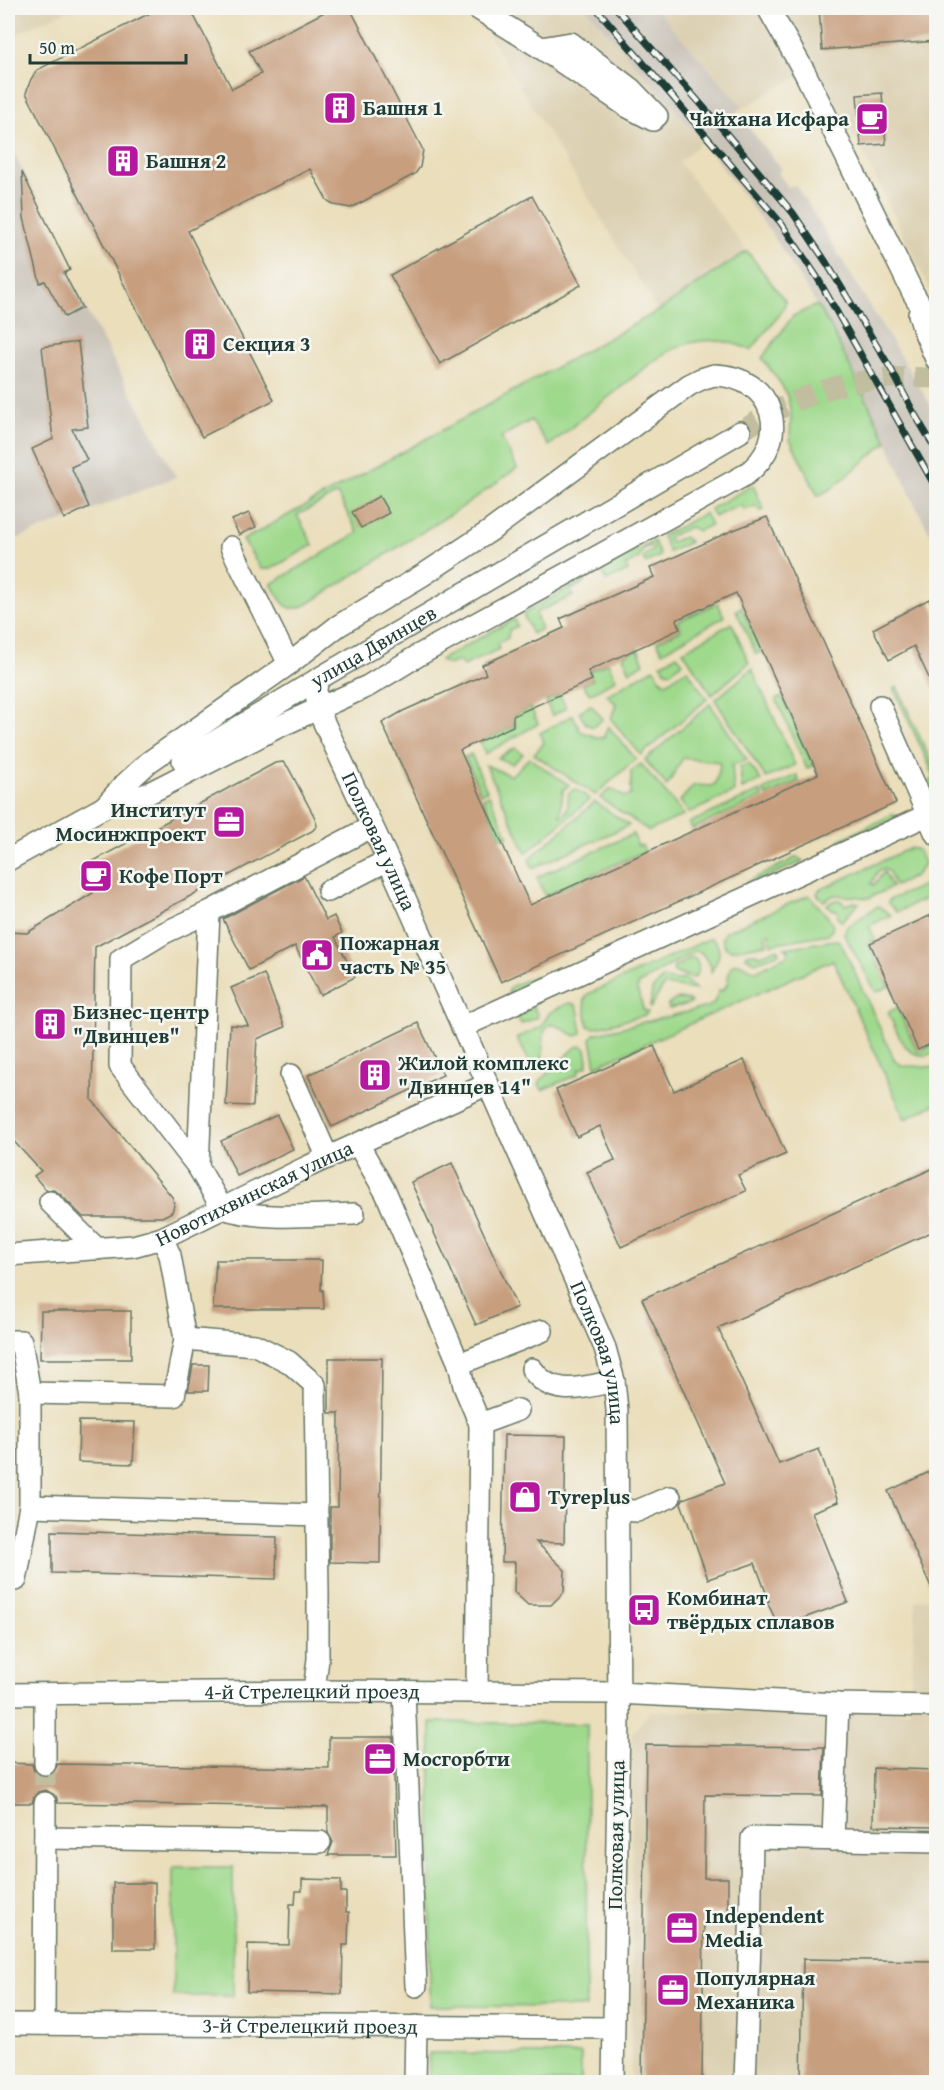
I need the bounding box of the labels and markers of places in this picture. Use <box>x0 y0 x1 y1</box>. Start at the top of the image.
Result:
building icon: Башня 1 <box>322 90 358 126</box>
place label: Башня 1 <box>363 92 444 123</box>
cafe icon: Чайхана Исфара <box>854 101 890 137</box>
place label: Чайхана Исфара <box>689 103 849 134</box>
building icon: Башня 2 <box>105 143 141 179</box>
place label: Башня 2 <box>146 145 227 176</box>
building icon: Секция 3 <box>182 326 218 362</box>
place label: Секция 3 <box>223 328 311 359</box>
place label: Институт Мосинжпроект <box>56 794 207 849</box>
office icon: Институт Мосинжпроект <box>211 804 247 840</box>
cafe icon: Кофе Порт <box>78 858 114 894</box>
place label: Кофе Порт <box>119 860 223 891</box>
place label: Пожарная часть № 35 <box>340 927 446 982</box>
public building icon: Пожарная часть № 35 <box>299 937 335 973</box>
place label: Бизнес-центр "Двинцев" <box>73 996 209 1051</box>
building icon: Бизнес-центр "Двинцев" <box>32 1006 68 1042</box>
place label: Жилой комплекс "Двинцев 14" <box>397 1047 569 1102</box>
building icon: Жилой комплекс "Двинцев 14" <box>357 1057 393 1093</box>
shop icon: Tyreplus <box>507 1479 543 1515</box>
place label: Tyreplus <box>548 1481 630 1512</box>
place label: Комбинат твёрдых сплавов <box>667 1582 835 1637</box>
bus stop icon: Комбинат твёрдых сплавов <box>626 1592 662 1628</box>
office icon: Мосгорбти <box>362 1741 398 1777</box>
place label: Мосгорбти <box>403 1743 510 1774</box>
place label: Independent Media <box>705 1900 824 1955</box>
office icon: Independent Media <box>664 1910 700 1946</box>
place label: Популярная Механика <box>696 1962 815 2017</box>
office icon: Популярная Механика <box>655 1972 691 2008</box>

